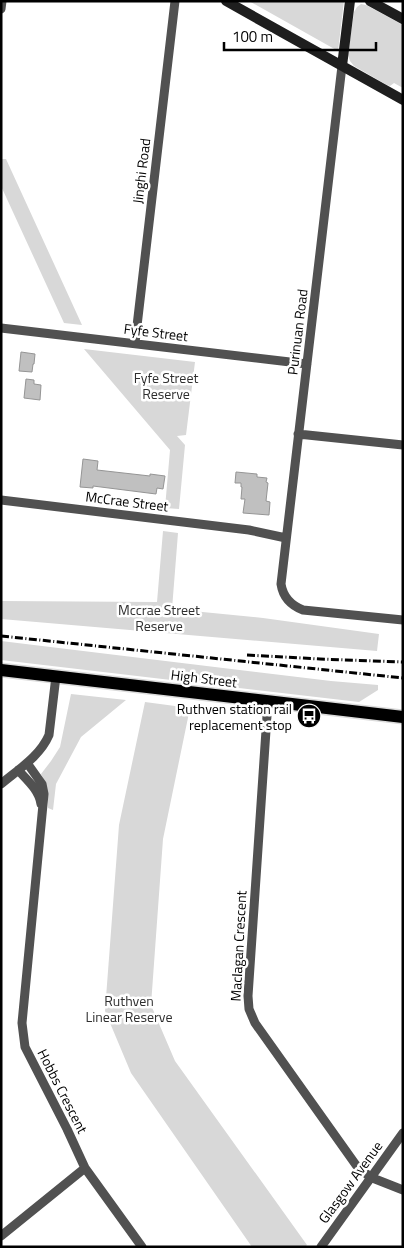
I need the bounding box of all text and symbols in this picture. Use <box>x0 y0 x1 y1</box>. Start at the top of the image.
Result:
scale bar <box>224 20 376 52</box>
text: 100 m <box>232 25 273 48</box>
street label: Jinghi Road <box>127 137 155 205</box>
street label: Purinuan Road <box>281 288 313 376</box>
street label: Fyfe Street <box>123 318 189 346</box>
park label: Fyfe Street Reserve <box>134 367 198 404</box>
street label: McCrae Street <box>84 485 170 517</box>
park label: Mccrae Street Reserve <box>118 599 200 636</box>
street label: High Street <box>170 664 238 692</box>
place label: Ruthven station rail replacement stop <box>177 698 292 735</box>
bus stop icon: Ruthven station rail replacement stop <box>296 703 322 729</box>
street label: Maclagan Crescent <box>225 890 251 1002</box>
park label: Ruthven Linear Reserve <box>86 990 172 1027</box>
street label: Hobbs Crescent <box>33 1045 93 1137</box>
street label: Glasgow Avenue <box>313 1136 387 1228</box>

